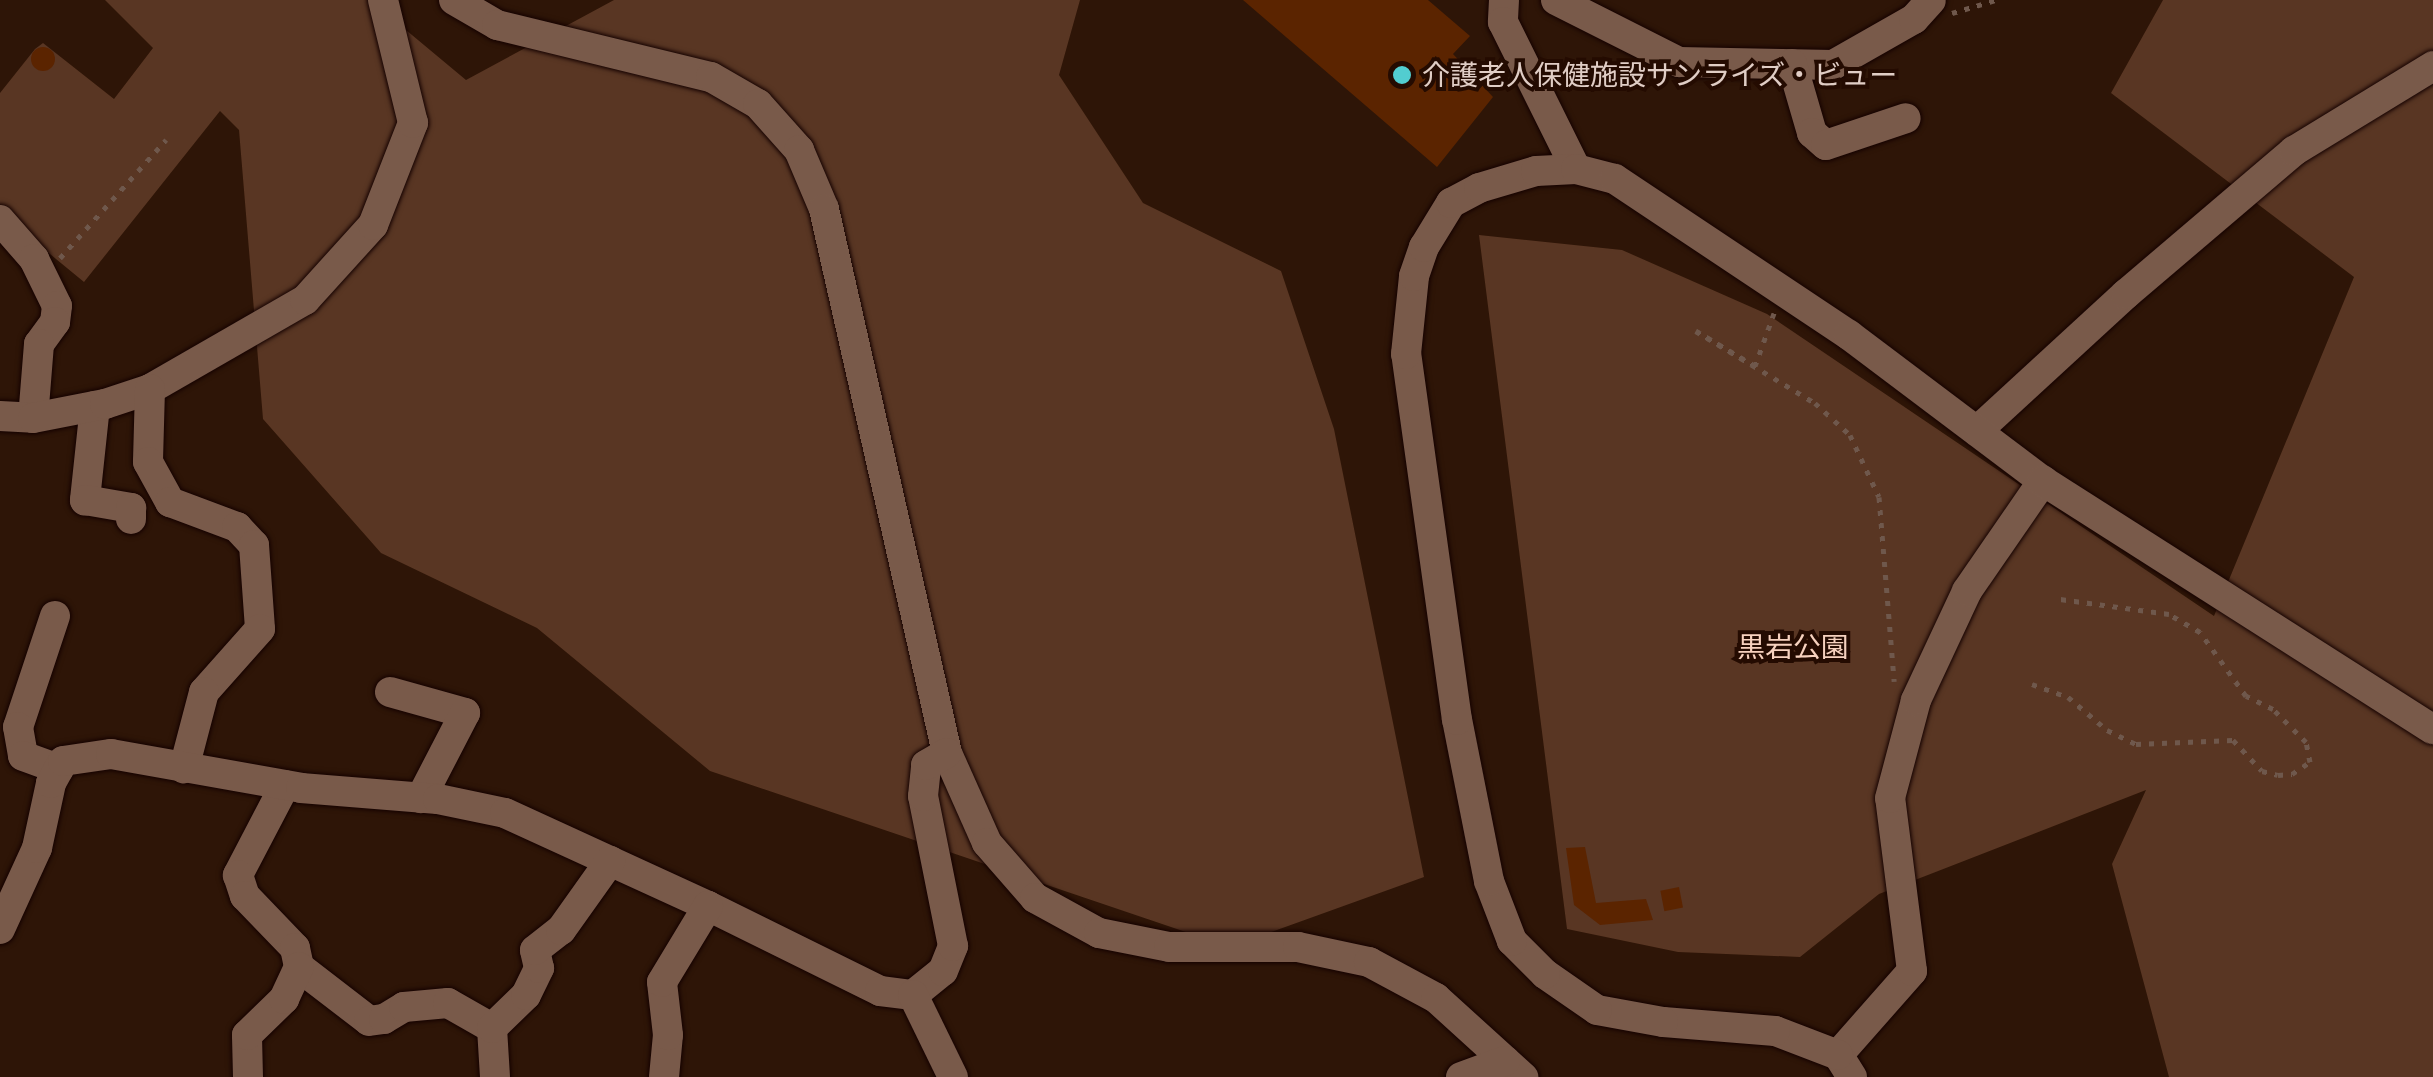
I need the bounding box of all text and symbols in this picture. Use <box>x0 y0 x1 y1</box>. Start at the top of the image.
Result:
place label: 介護老人保健施設サンライズ・ビュー <box>1422 58 1898 92</box>
marker: 介護老人保健施設サンライズ・ビュー <box>1391 64 1413 86</box>
park label: 黒岩公園 <box>1737 630 1849 664</box>

